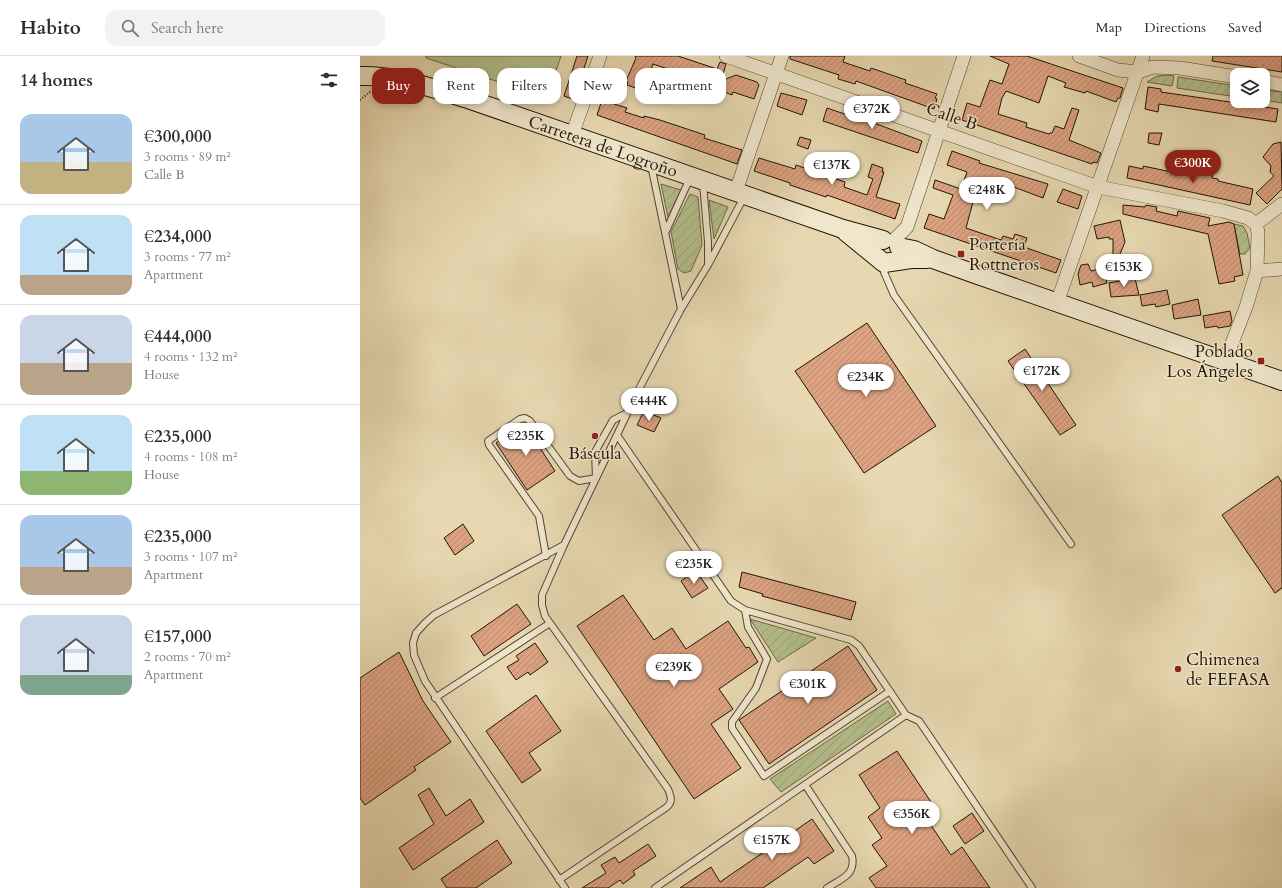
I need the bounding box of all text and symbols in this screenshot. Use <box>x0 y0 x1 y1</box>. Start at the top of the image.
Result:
search box <box>105 10 385 46</box>
text: Habito <box>20 15 81 41</box>
icon: search <box>119 17 141 39</box>
text: Search here <box>151 18 224 38</box>
text: Map <box>1096 18 1122 37</box>
text: Directions <box>1144 18 1206 37</box>
text: Saved <box>1228 18 1262 37</box>
chip: Buy <box>372 68 425 104</box>
chip: Rent <box>433 68 489 104</box>
chip: Filters <box>497 68 561 104</box>
chip: New <box>569 68 627 104</box>
chip: Apartment <box>635 68 726 104</box>
map controls <box>1230 68 1270 108</box>
button: layers <box>1230 68 1270 108</box>
text: 14 homes <box>20 69 93 92</box>
icon: filters <box>318 69 340 91</box>
pin: €372K <box>844 96 900 130</box>
street label: Calle B <box>923 97 981 136</box>
text: €372K <box>853 100 891 118</box>
street label: Carretera de Logroño <box>525 110 681 183</box>
text: €300,000 <box>144 125 211 148</box>
icon: home <box>52 130 100 178</box>
text: 3 rooms · 89 m² <box>144 148 231 166</box>
pin: €300K <box>1165 150 1221 184</box>
pin: €137K <box>804 152 860 186</box>
text: €300K <box>1174 154 1212 172</box>
text: €137K <box>813 156 851 174</box>
text: Calle B <box>144 166 184 184</box>
pin: €248K <box>959 177 1015 211</box>
text: €248K <box>968 181 1006 199</box>
text: €234,000 <box>144 225 211 248</box>
icon: home <box>52 231 100 279</box>
place label: Portería Rottneros <box>969 233 1039 276</box>
text: 3 rooms · 77 m² <box>144 248 231 266</box>
marker: Portería Rottneros <box>956 249 966 259</box>
pin: €153K <box>1096 254 1152 288</box>
text: €153K <box>1105 258 1143 276</box>
text: Apartment <box>144 266 203 284</box>
text: €444,000 <box>144 325 211 348</box>
icon: home <box>52 331 100 379</box>
place label: Poblado Los Ángeles <box>1167 340 1253 383</box>
text: 4 rooms · 132 m² <box>144 348 237 366</box>
marker: Poblado Los Ángeles <box>1256 356 1266 366</box>
pin: €172K <box>1014 358 1070 392</box>
text: €172K <box>1023 362 1061 380</box>
pin: €234K <box>838 364 894 398</box>
text: House <box>144 366 179 384</box>
text: €234K <box>847 368 885 386</box>
pin: €444K <box>621 388 677 422</box>
text: €444K <box>630 392 668 410</box>
pin: €235K <box>498 423 554 457</box>
text: €235,000 <box>144 425 211 448</box>
text: €235K <box>507 427 545 445</box>
icon: home <box>52 431 100 479</box>
marker: Báscula <box>590 431 600 441</box>
place label: Báscula <box>568 442 622 465</box>
text: 4 rooms · 108 m² <box>144 448 237 466</box>
text: House <box>144 466 179 484</box>
text: €235,000 <box>144 525 211 548</box>
icon: home <box>52 531 100 579</box>
text: 3 rooms · 107 m² <box>144 548 237 566</box>
pin: €235K <box>666 551 722 585</box>
text: €235K <box>675 555 713 573</box>
text: Apartment <box>144 566 203 584</box>
text: €157,000 <box>144 625 211 648</box>
icon: home <box>52 631 100 679</box>
text: 2 rooms · 70 m² <box>144 648 231 666</box>
place label: Chimenea de FEFASA <box>1186 648 1271 691</box>
pin: €239K <box>646 654 702 688</box>
text: €239K <box>655 658 693 676</box>
marker: Chimenea de FEFASA <box>1173 664 1183 674</box>
text: Apartment <box>144 666 203 684</box>
pin: €301K <box>780 671 836 705</box>
text: €301K <box>789 675 827 693</box>
pin: €356K <box>884 801 940 835</box>
text: €356K <box>893 805 931 823</box>
pin: €157K <box>744 827 800 861</box>
text: €157K <box>753 831 791 849</box>

